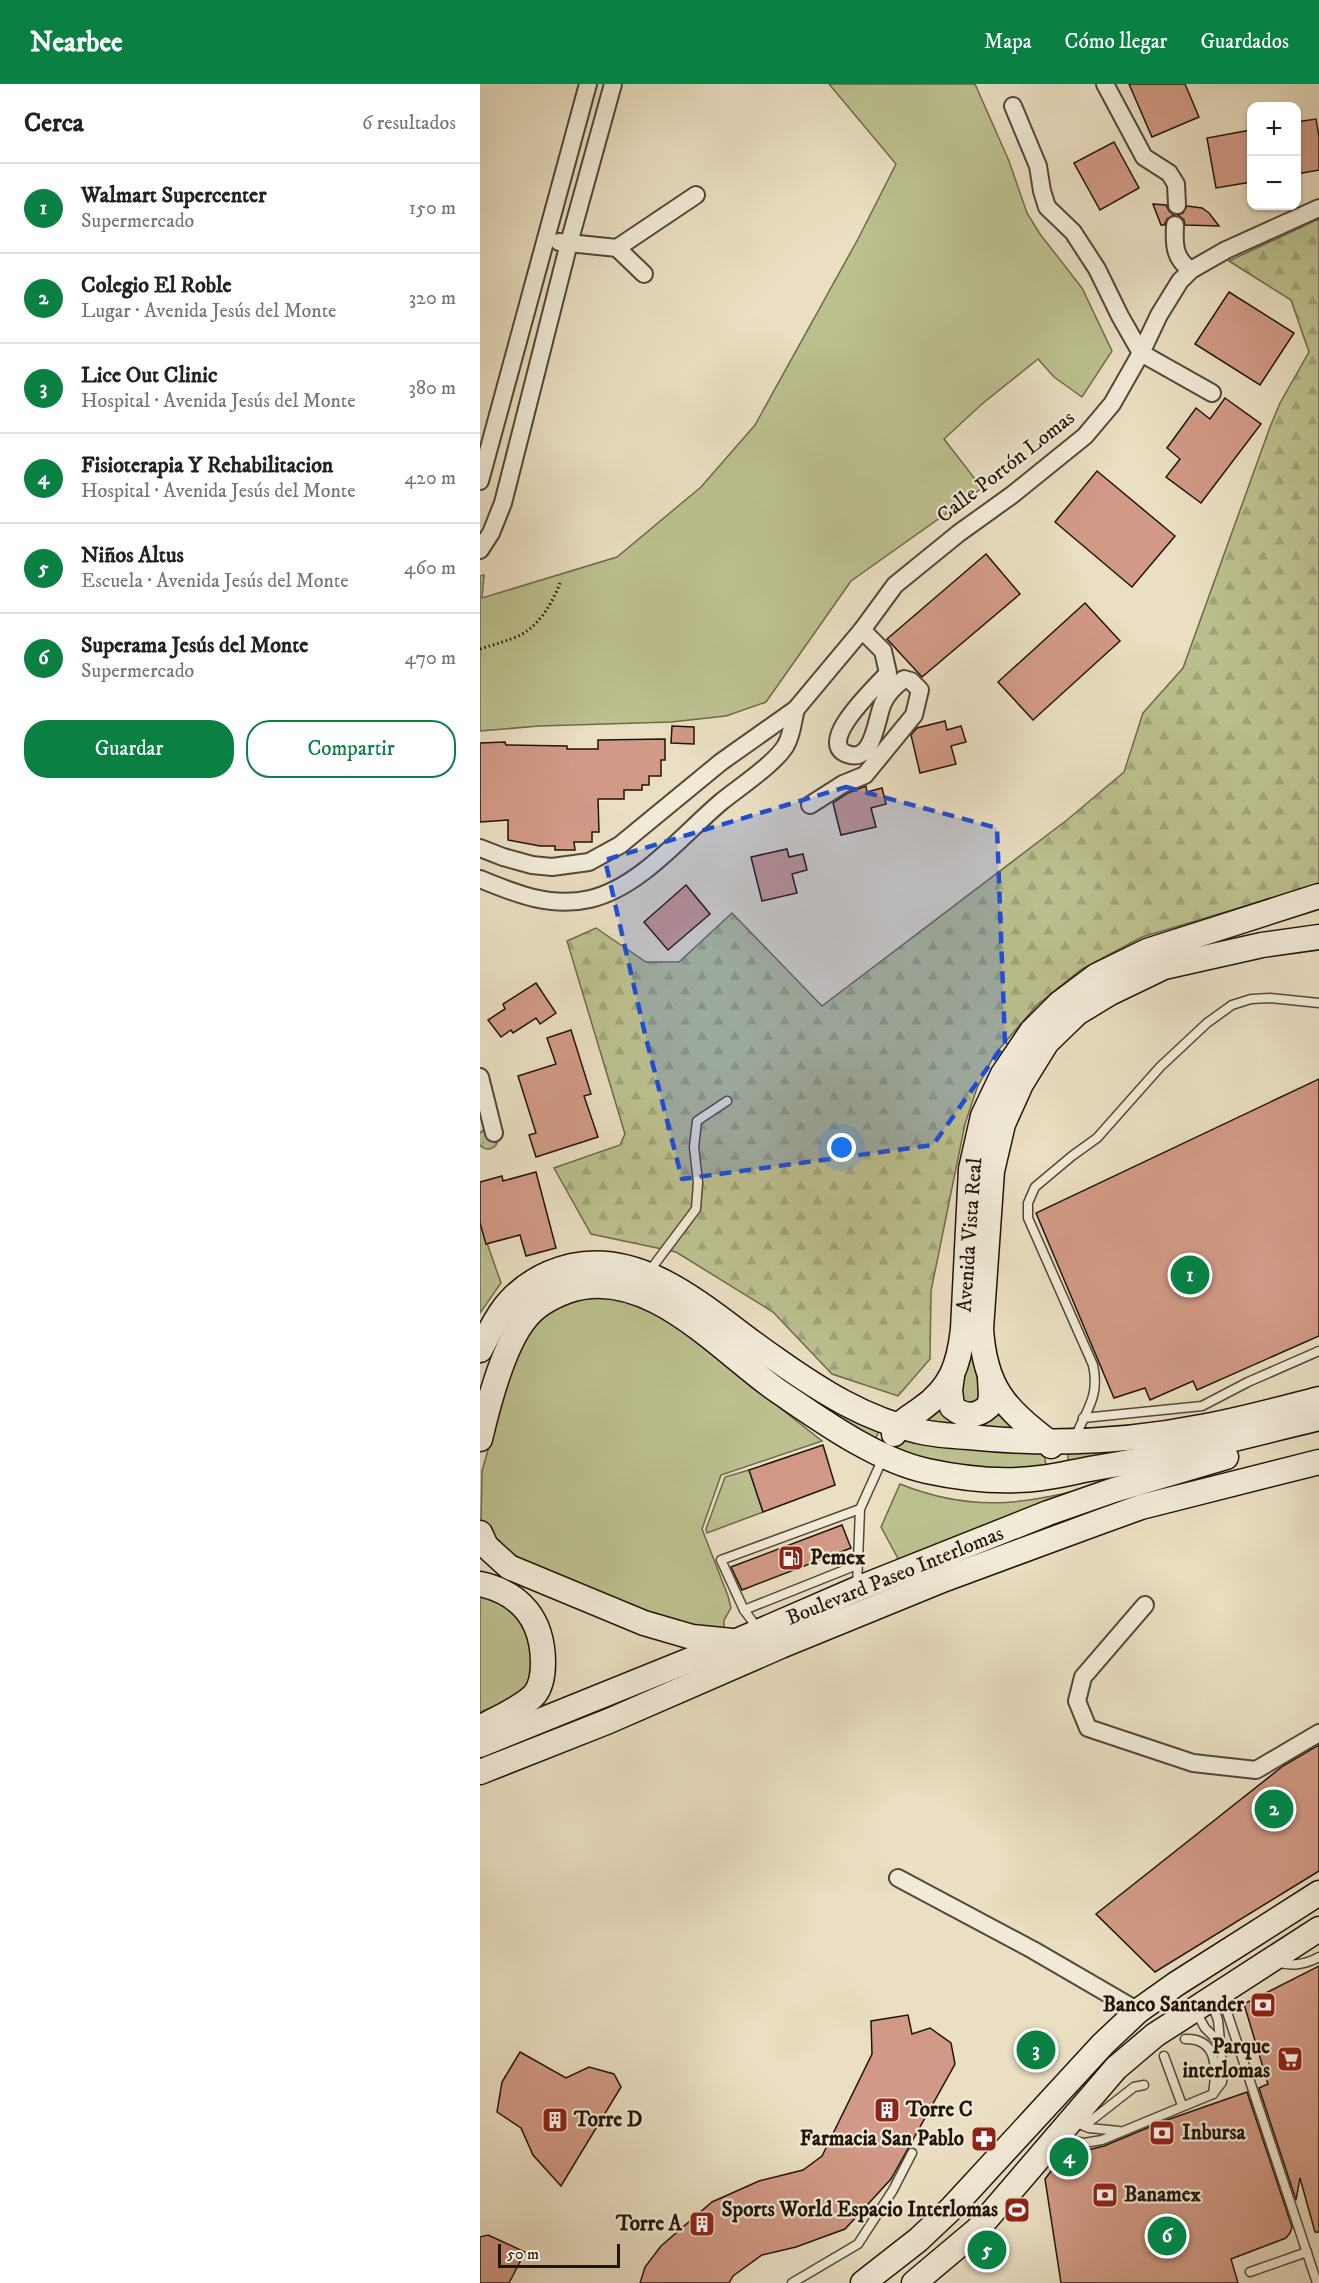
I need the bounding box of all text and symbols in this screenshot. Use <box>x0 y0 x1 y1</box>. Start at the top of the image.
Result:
text: Nearbee <box>30 25 123 60</box>
text: Mapa <box>984 29 1032 55</box>
text: Cómo llegar <box>1065 29 1167 55</box>
text: Guardados <box>1200 29 1289 55</box>
map controls <box>1247 102 1301 210</box>
button: + <box>1247 102 1301 156</box>
text: Cerca <box>24 107 84 140</box>
text: 6 resultados <box>362 111 456 136</box>
button: − <box>1247 156 1301 210</box>
text: Walmart Supercenter <box>81 182 266 209</box>
text: 1 <box>40 196 47 221</box>
text: 150 m <box>409 196 456 221</box>
text: Supermercado <box>81 209 194 234</box>
text: Colegio El Roble <box>81 272 232 299</box>
text: 2 <box>39 286 48 311</box>
text: 320 m <box>409 286 456 311</box>
text: Lugar · Avenida Jesús del Monte <box>81 299 336 324</box>
text: Lice Out Clinic <box>81 362 217 389</box>
text: 3 <box>40 376 47 401</box>
text: 380 m <box>408 376 456 401</box>
text: Hospital · Avenida Jesús del Monte <box>81 389 356 414</box>
street label: Calle Portón Lomas <box>932 405 1080 529</box>
text: Fisioterapia Y Rehabilitacion <box>81 452 333 479</box>
text: 4 <box>38 466 49 491</box>
text: 420 m <box>405 466 456 491</box>
text: Hospital · Avenida Jesús del Monte <box>81 479 356 504</box>
text: Niños Altus <box>81 542 184 569</box>
text: 5 <box>39 556 48 581</box>
text: 460 m <box>404 556 456 581</box>
text: Escuela · Avenida Jesús del Monte <box>81 569 349 594</box>
text: Superama Jesús del Monte <box>81 632 308 659</box>
text: 6 <box>38 646 49 671</box>
text: 470 m <box>405 646 456 671</box>
text: Supermercado <box>81 659 194 684</box>
button: Guardar <box>24 720 234 778</box>
button: Compartir <box>246 720 456 778</box>
your location <box>827 1133 856 1162</box>
street label: Avenida Vista Real <box>952 1156 988 1313</box>
pin: 1 <box>1170 1252 1210 1298</box>
street label: Boulevard Paseo Interlomas <box>783 1521 1007 1631</box>
fuel station icon: Pemex <box>776 1543 806 1573</box>
place label: Pemex <box>810 1545 866 1571</box>
pin: 2 <box>1254 1786 1294 1832</box>
bank icon: Banco Santander <box>1248 1990 1278 2020</box>
place label: Banco Santander <box>1103 1992 1245 2018</box>
pin: 3 <box>1016 2028 1056 2072</box>
place label: Parque interlomas <box>1182 2034 1270 2084</box>
supermarket icon: Parque interlomas <box>1275 2044 1305 2074</box>
building icon: Torre C <box>872 2095 902 2125</box>
place label: Torre C <box>905 2097 973 2123</box>
building icon: Torre D <box>540 2105 570 2135</box>
place label: Torre D <box>573 2107 643 2133</box>
bank icon: Inbursa <box>1147 2118 1177 2148</box>
place label: Inbursa <box>1182 2120 1246 2146</box>
pharmacy icon: Farmacia San Pablo <box>969 2124 999 2154</box>
place label: Farmacia San Pablo <box>800 2126 964 2152</box>
pin: 4 <box>1050 2134 1088 2180</box>
bank icon: Banamex <box>1090 2180 1120 2210</box>
place label: Banamex <box>1124 2182 1202 2208</box>
sports icon: Sports World Espacio Interlomas <box>1002 2195 1032 2225</box>
place label: Sports World Espacio Interlomas <box>722 2197 998 2223</box>
building icon: Torre A <box>687 2209 717 2239</box>
place label: Torre A <box>615 2211 683 2237</box>
pin: 6 <box>1148 2214 1186 2258</box>
pin: 5 <box>968 2228 1006 2272</box>
scale bar <box>498 2241 620 2268</box>
text: 50 m <box>507 2244 539 2264</box>

